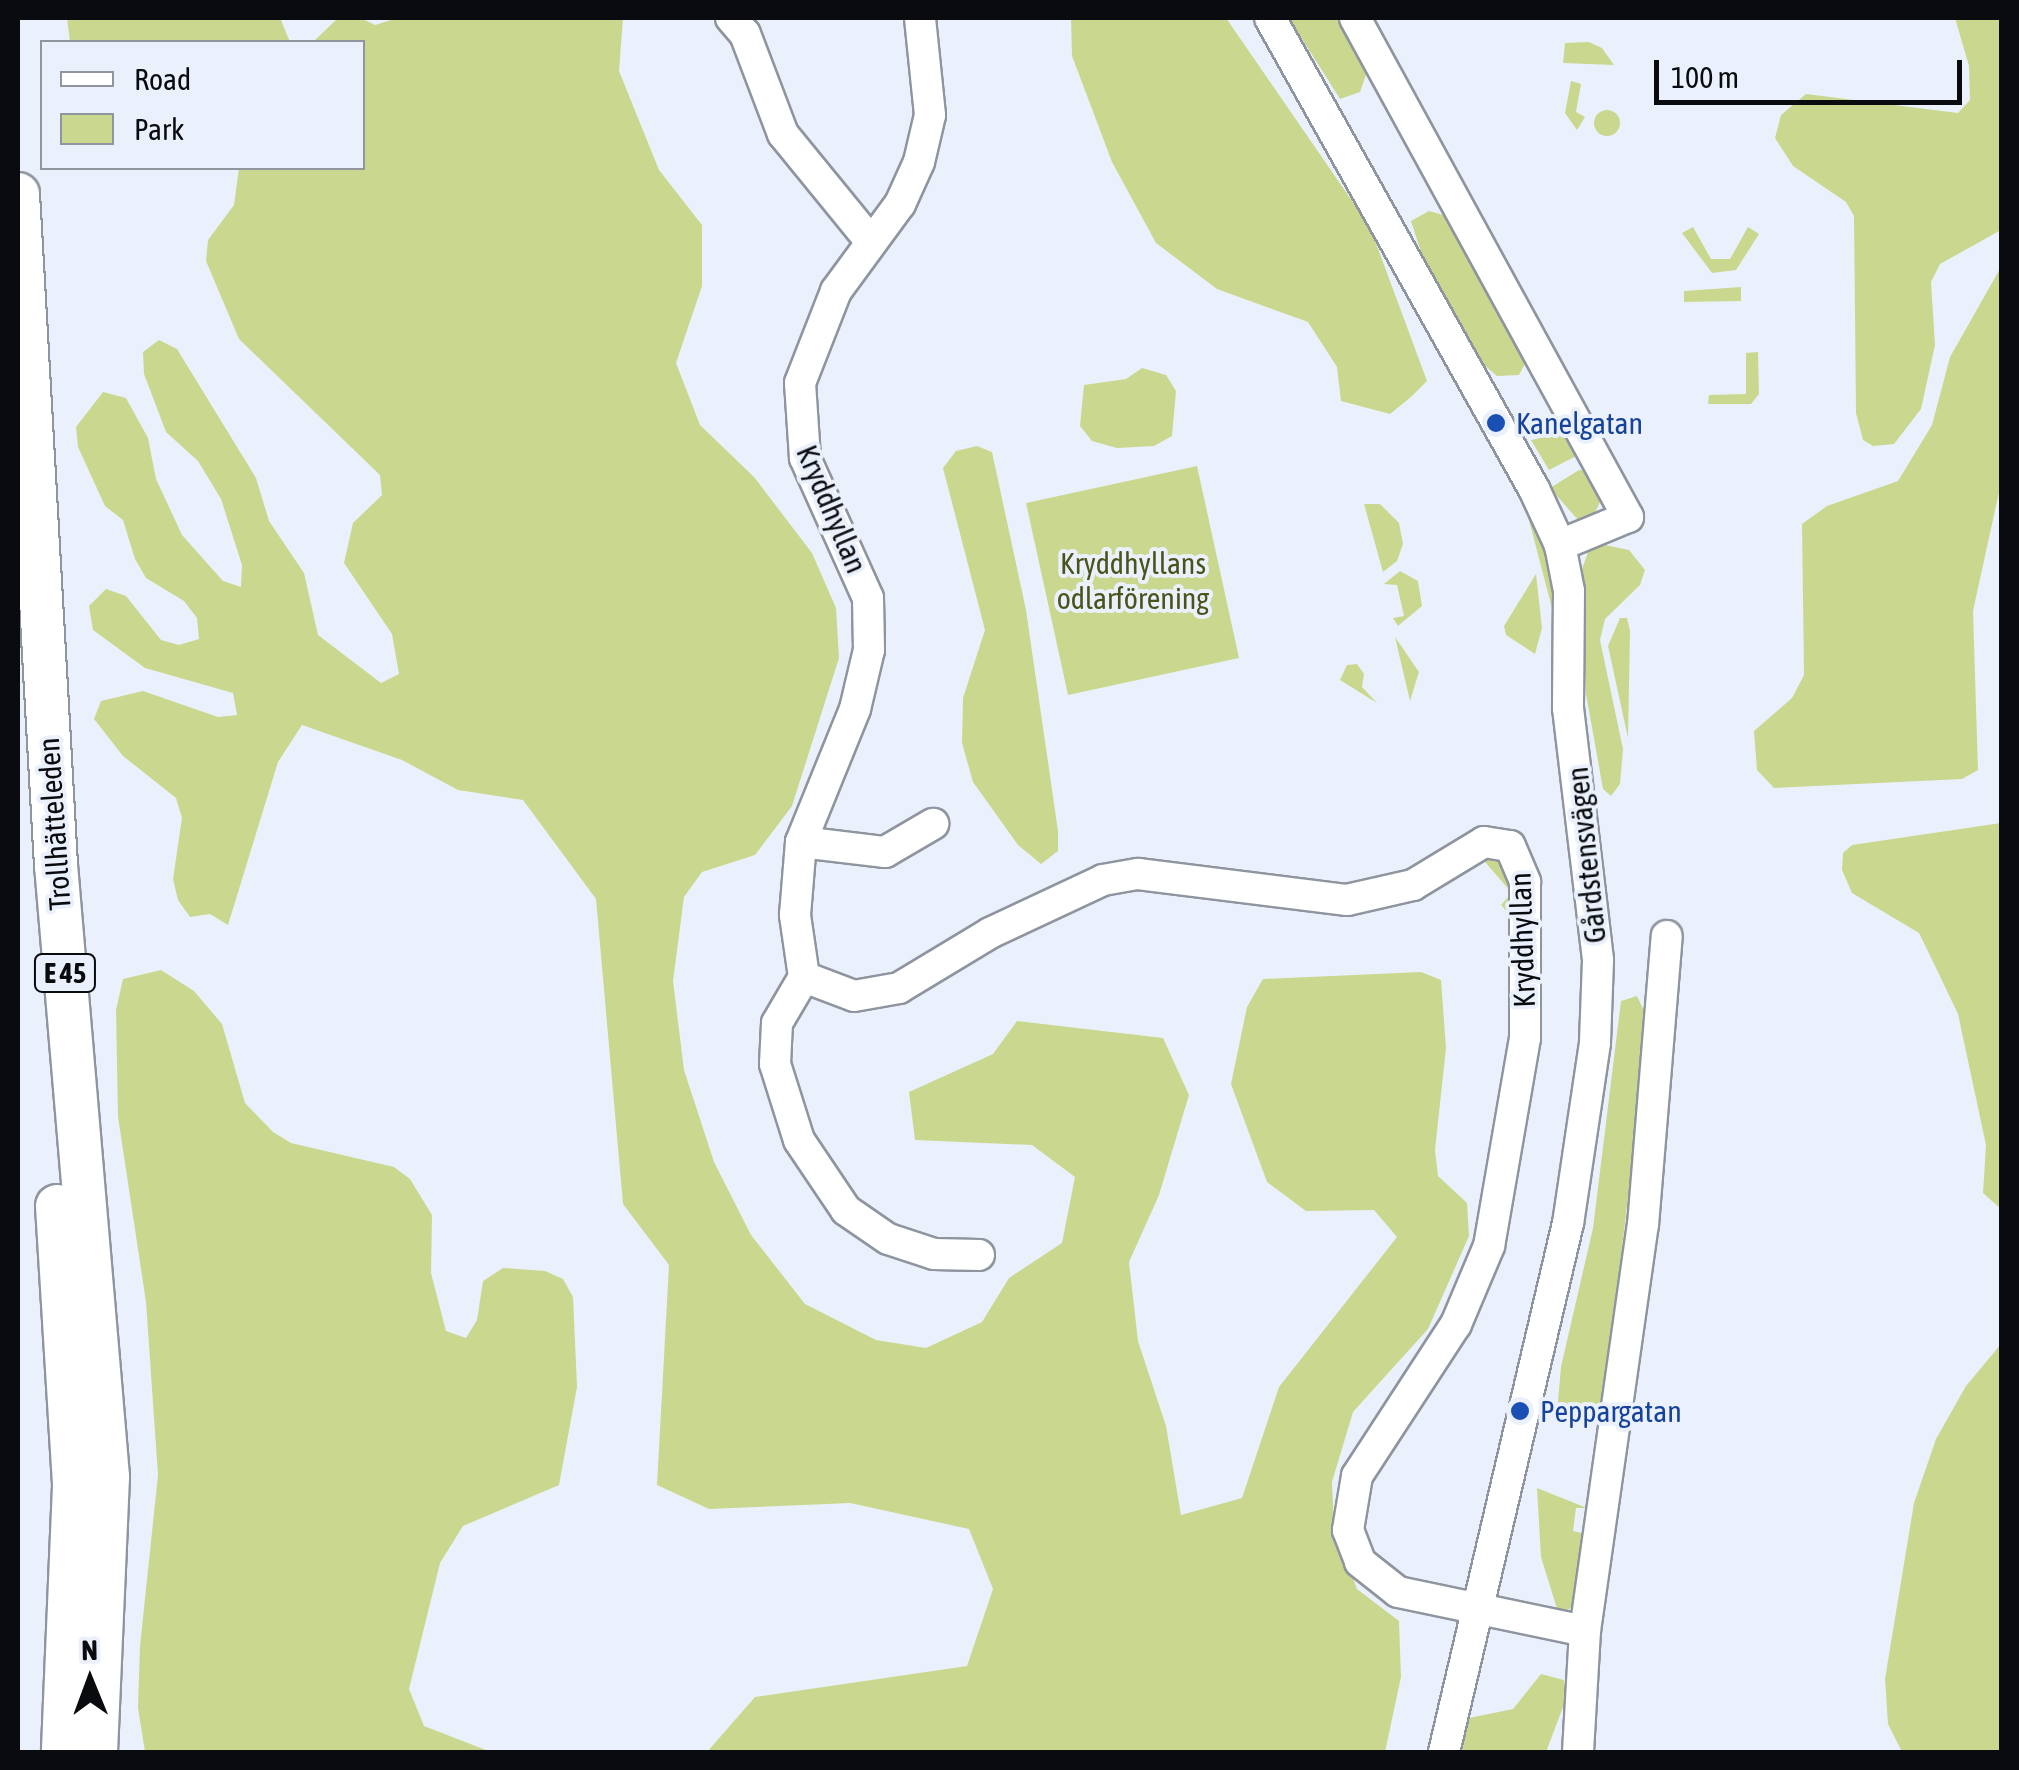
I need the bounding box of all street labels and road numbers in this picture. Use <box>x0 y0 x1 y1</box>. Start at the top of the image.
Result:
street label: Kryddhyllan <box>789 440 875 578</box>
street label: Trollhätteleden <box>30 737 78 911</box>
street label: Gårdstensvägen <box>1559 765 1613 945</box>
street label: Kryddhyllan <box>1502 872 1542 1008</box>
road number: E 45 <box>32 950 98 996</box>

